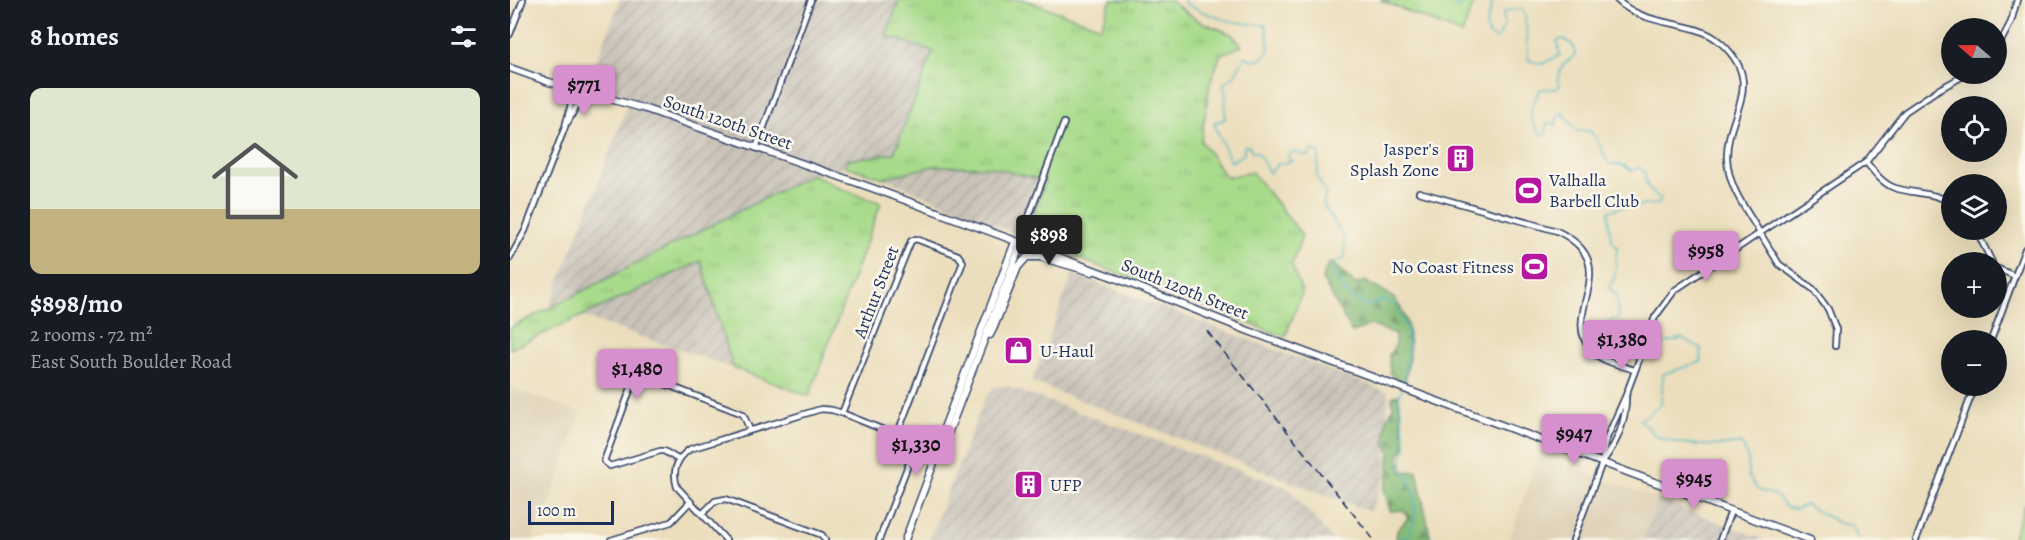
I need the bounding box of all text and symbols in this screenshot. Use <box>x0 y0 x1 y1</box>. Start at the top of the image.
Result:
north arrow <box>1941 18 2007 84</box>
map controls <box>1941 18 2007 396</box>
text: 8 homes <box>30 19 119 54</box>
icon: filters <box>447 20 480 53</box>
pin: $771 <box>548 65 620 116</box>
text: $771 <box>567 71 601 98</box>
street label: South 120th Street <box>660 89 796 155</box>
button: locate <box>1941 96 2007 162</box>
icon: home <box>201 127 309 235</box>
place label: Jasper's Splash Zone <box>1350 137 1439 182</box>
building icon: Jasper's Splash Zone <box>1444 143 1476 175</box>
place label: Valhalla Barbell Club <box>1548 168 1639 213</box>
sports icon: Valhalla Barbell Club <box>1512 174 1544 206</box>
button: layers <box>1941 174 2007 240</box>
pin: $898 <box>1013 215 1085 266</box>
text: $898 <box>1030 221 1068 248</box>
pin: $958 <box>1670 231 1742 282</box>
text: $958 <box>1688 237 1724 264</box>
street label: Arthur Street <box>847 242 905 343</box>
sports icon: No Coast Fitness <box>1519 251 1551 283</box>
button: + <box>1941 252 2007 318</box>
street label: South 120th Street <box>1118 253 1252 325</box>
place label: No Coast Fitness <box>1392 255 1514 279</box>
text: $898/mo <box>30 286 123 321</box>
pin: $1,380 <box>1573 320 1671 371</box>
text: 2 rooms · 72 m² <box>30 321 152 348</box>
text: $1,380 <box>1597 326 1647 353</box>
button: − <box>1941 330 2007 396</box>
shop icon: U-Haul <box>1003 335 1035 367</box>
place label: U-Haul <box>1040 339 1094 363</box>
text: East South Boulder Road <box>30 348 232 375</box>
pin: $1,480 <box>588 349 686 400</box>
text: $1,480 <box>612 355 662 382</box>
pin: $947 <box>1538 414 1610 465</box>
text: $947 <box>1556 420 1592 447</box>
pin: $1,330 <box>867 425 965 476</box>
text: $1,330 <box>891 431 941 458</box>
pin: $945 <box>1658 459 1730 510</box>
text: $945 <box>1676 465 1712 492</box>
building icon: UFP <box>1013 469 1045 501</box>
place label: UFP <box>1050 473 1081 497</box>
scale bar <box>528 498 614 526</box>
text: 100 m <box>537 500 576 522</box>

